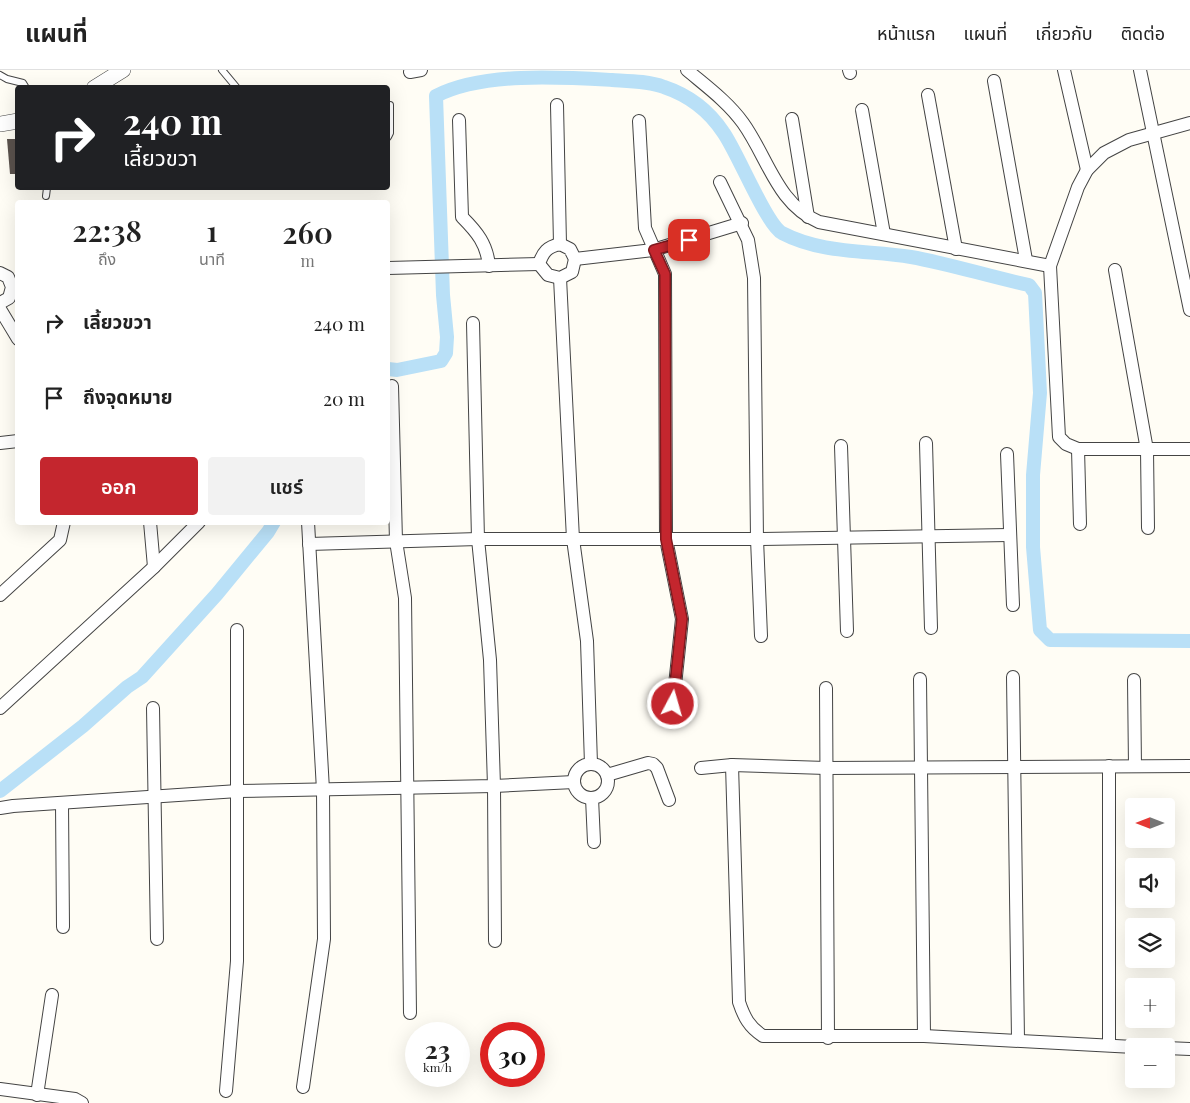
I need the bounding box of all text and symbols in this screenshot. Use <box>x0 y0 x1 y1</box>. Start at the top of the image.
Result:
text: แผนที่ <box>25 16 88 48</box>
text: หน้าแรก <box>877 21 935 45</box>
text: แผนที่ <box>963 21 1007 45</box>
text: เกี่ยวกับ <box>1035 21 1093 45</box>
text: ติดต่อ <box>1121 21 1165 45</box>
text: 240 m <box>123 97 222 144</box>
icon: right <box>40 105 105 170</box>
text: เลี้ยวขวา <box>123 142 198 172</box>
text: 22:38 <box>72 210 142 250</box>
text: 1 <box>206 210 218 250</box>
text: 260 <box>282 212 333 252</box>
pin <box>668 219 710 261</box>
icon: arrive <box>675 226 703 254</box>
text: ถึง <box>98 248 116 269</box>
text: นาที <box>199 248 225 269</box>
text: m <box>300 250 315 271</box>
text: เลี้ยวขวา <box>83 308 152 334</box>
icon: right <box>40 309 68 337</box>
text: 240 m <box>314 310 365 336</box>
text: ถึงจุดหมาย <box>83 383 173 409</box>
icon: arrive <box>40 384 68 412</box>
text: 20 m <box>323 385 365 411</box>
button: ออก <box>40 457 198 515</box>
button: แชร์ <box>208 457 365 515</box>
position arrow <box>646 677 698 729</box>
north arrow <box>1125 798 1175 848</box>
map controls <box>1125 798 1175 1088</box>
button: sound <box>1125 858 1175 908</box>
button: layers <box>1125 918 1175 968</box>
button: + <box>1125 978 1175 1028</box>
speed limit sign: 30 <box>480 1022 545 1087</box>
text: 23 <box>425 1032 450 1065</box>
button: − <box>1125 1038 1175 1088</box>
text: km/h <box>423 1059 452 1075</box>

